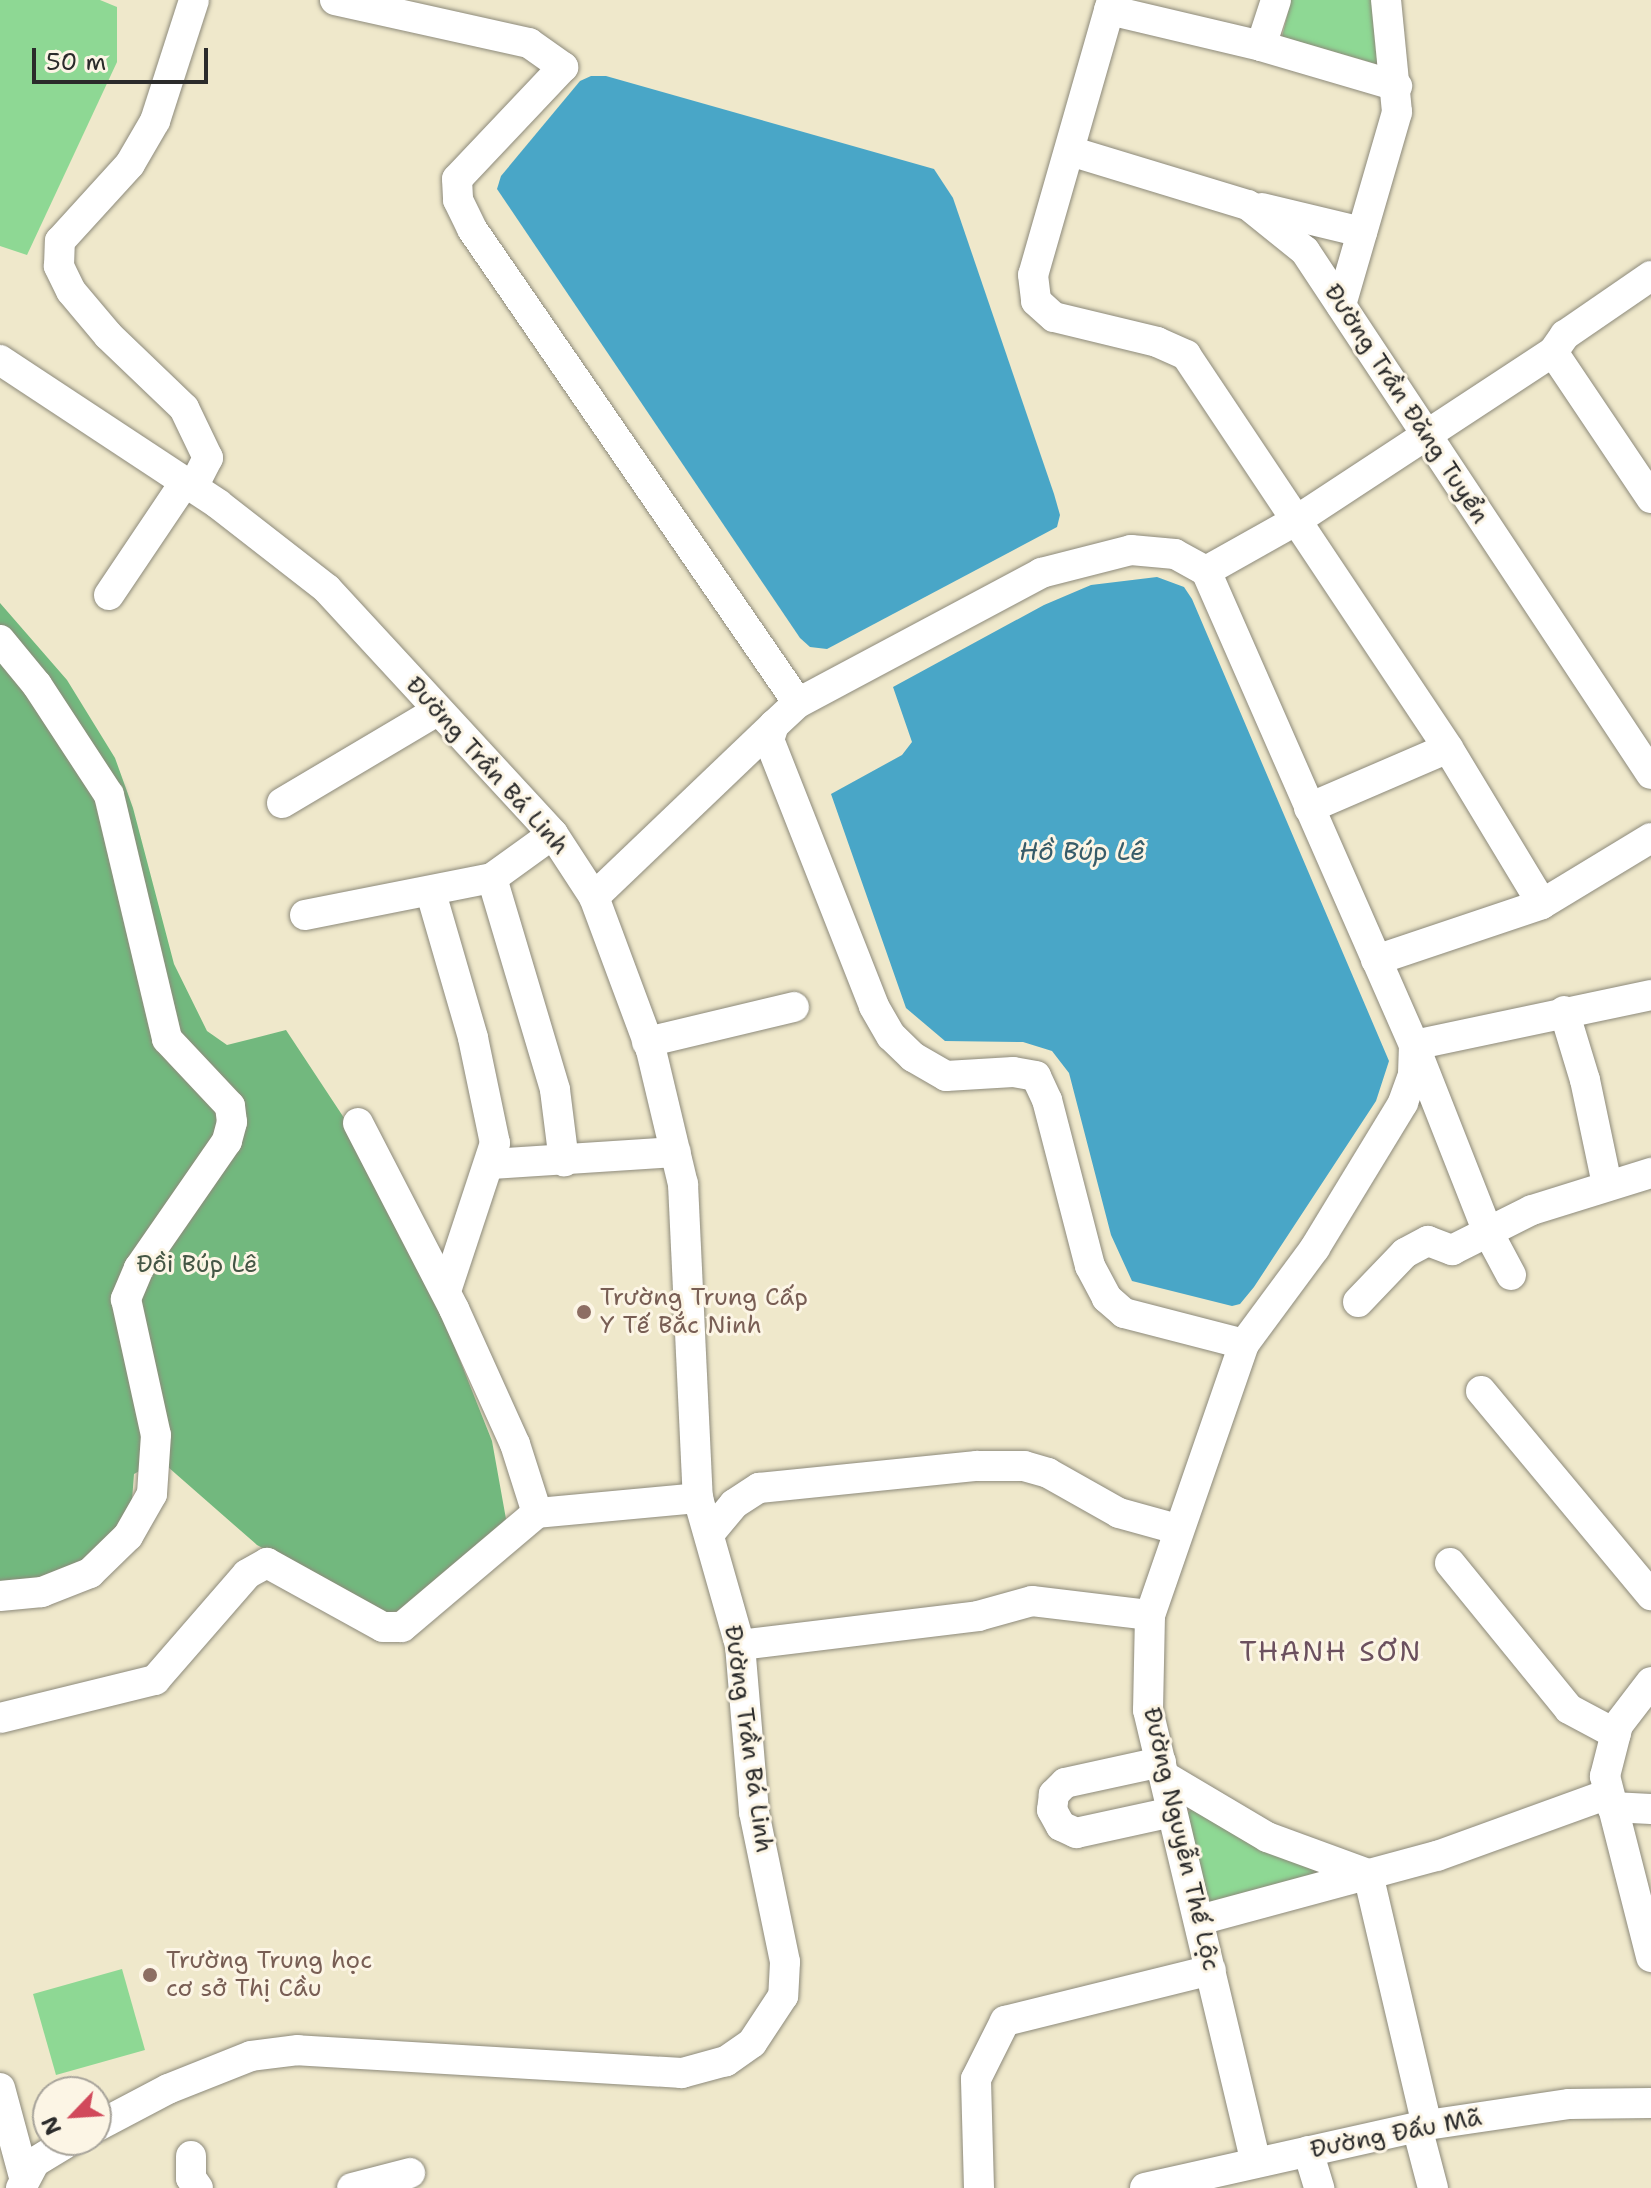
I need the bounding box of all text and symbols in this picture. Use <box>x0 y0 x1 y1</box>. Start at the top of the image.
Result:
scale bar <box>36 32 212 82</box>
text: 50 m <box>46 46 106 78</box>
street label: Đường Trần Đăng Tuyển <box>1318 279 1494 529</box>
street label: Đường Trần Bá Linh <box>400 671 574 861</box>
water label: Hồ Búp Lê <box>1019 835 1145 867</box>
park label: Đồi Búp Lê <box>136 1251 258 1279</box>
place label: Trường Trung Cấp Y Tế Bắc Ninh <box>600 1284 808 1340</box>
marker: Trường Trung Cấp Y Tế Bắc Ninh <box>575 1303 593 1321</box>
street label: Đường Trần Bá Linh <box>718 1623 778 1855</box>
district label: THANH SƠN <box>1240 1634 1422 1668</box>
street label: Đường Nguyễn Thế Lộc <box>1137 1705 1225 1973</box>
place label: Trường Trung học cơ sở Thị Cầu <box>166 1947 372 2003</box>
marker: Trường Trung học cơ sở Thị Cầu <box>141 1966 159 1984</box>
north arrow <box>32 2076 112 2156</box>
street label: Đường Đấu Mã <box>1308 2103 1484 2165</box>
text: N <box>35 2111 68 2140</box>

